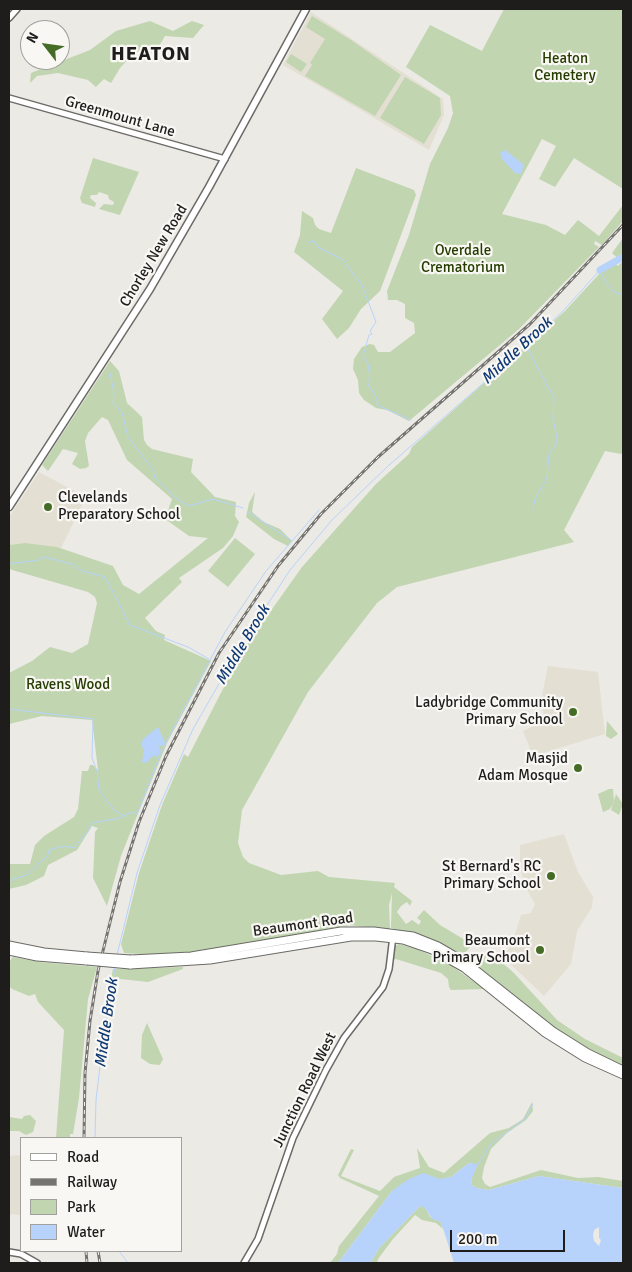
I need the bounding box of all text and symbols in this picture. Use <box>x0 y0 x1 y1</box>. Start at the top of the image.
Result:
north arrow <box>20 20 70 70</box>
text: N <box>23 29 42 46</box>
district label: HEATON <box>110 43 192 67</box>
park label: Heaton Cemetery <box>534 50 596 85</box>
street label: Greenmount Lane <box>63 93 177 141</box>
street label: Chorley New Road <box>116 202 192 310</box>
park label: Overdale Crematorium <box>421 242 505 277</box>
water label: Middle Brook <box>478 313 556 389</box>
place label: Clevelands Preparatory School <box>58 489 180 524</box>
marker: Clevelands Preparatory School <box>42 501 54 513</box>
water label: Middle Brook <box>212 601 274 689</box>
park label: Ravens Wood <box>26 676 110 694</box>
place label: Ladybridge Community Primary School <box>415 694 563 729</box>
marker: Ladybridge Community Primary School <box>567 706 579 718</box>
place label: Masjid Adam Mosque <box>478 750 568 785</box>
marker: Masjid Adam Mosque <box>572 762 584 774</box>
place label: St Bernard's RC Primary School <box>442 858 541 893</box>
marker: St Bernard's RC Primary School <box>545 870 557 882</box>
street label: Beaumont Road <box>252 909 354 941</box>
place label: Beaumont Primary School <box>433 932 530 967</box>
marker: Beaumont Primary School <box>534 944 546 956</box>
water label: Middle Brook <box>91 977 123 1069</box>
street label: Junction Road West <box>269 1030 341 1150</box>
legend <box>20 1137 182 1252</box>
text: Road <box>67 1148 99 1166</box>
text: Railway <box>67 1173 117 1191</box>
text: Park <box>67 1198 96 1216</box>
scale bar <box>452 1220 567 1252</box>
text: Water <box>67 1223 105 1241</box>
text: 200 m <box>458 1230 498 1248</box>

